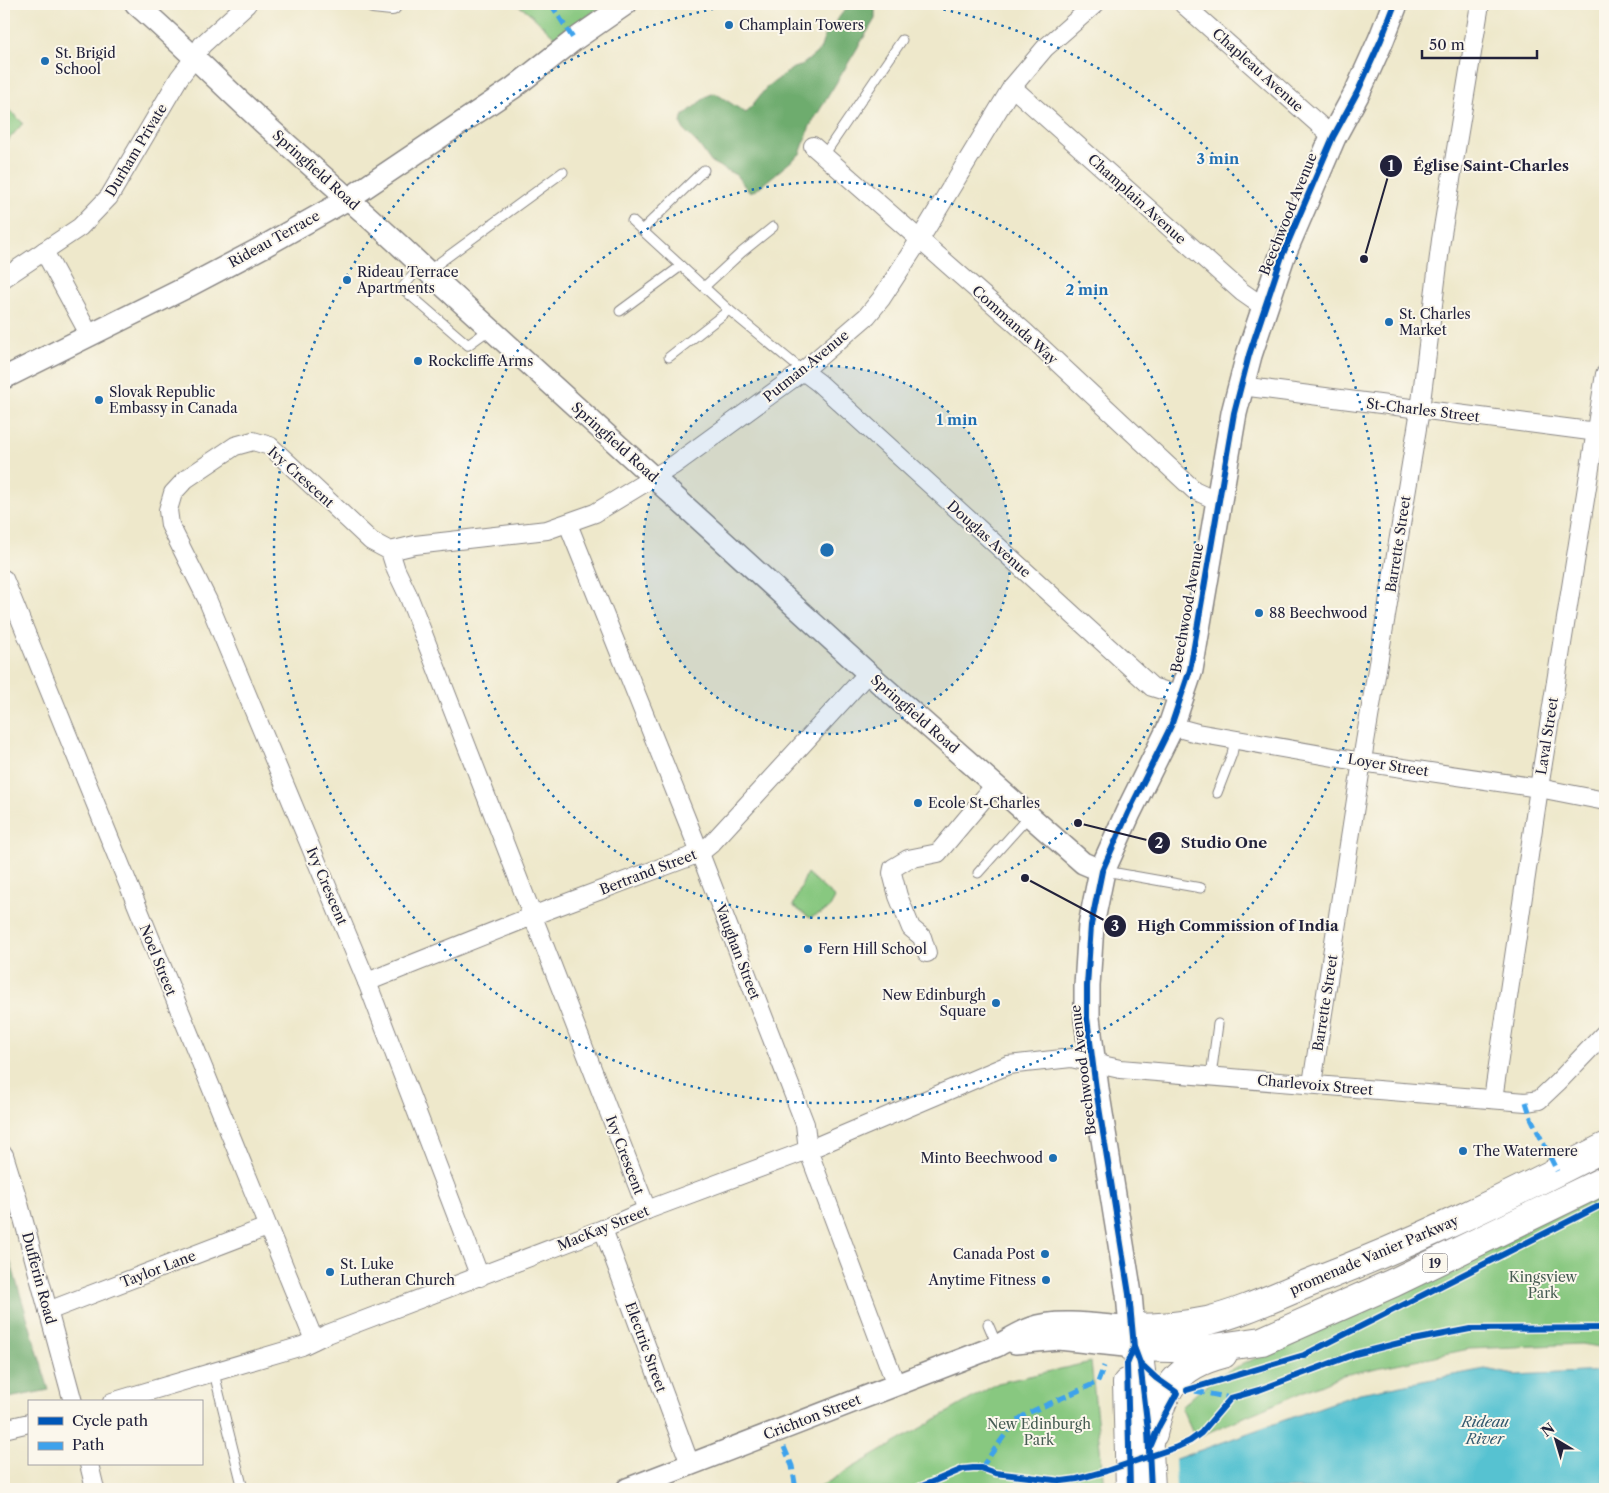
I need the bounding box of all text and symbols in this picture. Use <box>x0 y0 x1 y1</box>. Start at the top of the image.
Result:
place label: Champlain Towers <box>739 16 864 34</box>
marker: Champlain Towers <box>723 19 735 31</box>
street label: Chapleau Avenue <box>1209 24 1307 116</box>
scale bar <box>1422 28 1536 60</box>
text: 50 m <box>1429 35 1465 54</box>
place label: St. Brigid School <box>55 44 116 78</box>
marker: St. Brigid School <box>39 55 51 67</box>
street label: Durham Private <box>101 100 171 200</box>
street label: Springfield Road <box>269 126 364 214</box>
text: 3 min <box>1197 149 1240 168</box>
street label: Champlain Avenue <box>1084 150 1190 248</box>
street label: Beechwood Avenue <box>1255 150 1321 278</box>
callout: Église Saint-Charles <box>1379 151 1579 181</box>
text: 1 <box>1388 156 1395 175</box>
text: Église Saint-Charles <box>1413 156 1569 175</box>
street label: Rideau Terrace <box>225 206 323 271</box>
place label: Rideau Terrace Apartments <box>356 263 459 297</box>
marker: Rideau Terrace Apartments <box>341 274 353 286</box>
text: 2 min <box>1065 280 1109 299</box>
street label: Commanda Way <box>968 282 1062 368</box>
place label: St. Charles Market <box>1399 305 1471 339</box>
marker: St. Charles Market <box>1383 316 1395 328</box>
street label: Putman Avenue <box>760 326 853 406</box>
place label: Rockcliffe Arms <box>428 352 533 370</box>
marker: Rockcliffe Arms <box>412 355 424 367</box>
place label: Slovak Republic Embassy in Canada <box>109 383 238 417</box>
marker: Slovak Republic Embassy in Canada <box>93 394 105 406</box>
street label: St-Charles Street <box>1365 394 1481 426</box>
street label: Springfield Road <box>568 398 663 486</box>
text: 1 min <box>936 410 978 429</box>
street label: Ivy Crescent <box>264 443 338 511</box>
street label: Barrette Street <box>1381 494 1415 594</box>
street label: Douglas Avenue <box>943 497 1035 581</box>
centre of rings <box>818 541 836 559</box>
street label: Beechwood Avenue <box>1167 542 1207 674</box>
place label: 88 Beechwood <box>1269 604 1368 622</box>
marker: 88 Beechwood <box>1253 607 1265 619</box>
street label: Springfield Road <box>867 671 963 758</box>
street label: Laval Street <box>1532 696 1562 776</box>
street label: Loyer Street <box>1346 750 1430 780</box>
place label: Ecole St-Charles <box>928 794 1040 812</box>
marker: Ecole St-Charles <box>912 797 924 809</box>
callout: Studio One <box>1146 828 1278 858</box>
text: 2 <box>1155 833 1164 852</box>
text: Studio One <box>1181 833 1267 852</box>
street label: Ivy Crescent <box>303 844 352 928</box>
street label: Bertrand Street <box>597 845 699 899</box>
street label: Vaughan Street <box>711 901 764 1002</box>
callout: High Commission of India <box>1102 911 1349 941</box>
text: 3 <box>1111 916 1119 935</box>
text: High Commission of India <box>1137 916 1339 935</box>
street label: Noel Street <box>136 922 180 998</box>
place label: Fern Hill School <box>818 940 927 958</box>
marker: Fern Hill School <box>802 943 814 955</box>
street label: Barrette Street <box>1308 953 1342 1053</box>
place label: New Edinburgh Square <box>882 986 986 1020</box>
marker: New Edinburgh Square <box>990 997 1002 1009</box>
street label: Beechwood Avenue <box>1066 1004 1100 1136</box>
street label: Charlevoix Street <box>1256 1071 1374 1099</box>
street label: Ivy Crescent <box>602 1113 648 1197</box>
place label: The Watermere <box>1473 1142 1578 1160</box>
marker: The Watermere <box>1457 1145 1469 1157</box>
place label: Minto Beechwood <box>920 1149 1043 1167</box>
marker: Minto Beechwood <box>1047 1152 1059 1164</box>
street label: MacKay Street <box>554 1201 652 1255</box>
street label: promenade Vanier Parkway <box>1287 1211 1461 1299</box>
street label: Dufferin Road <box>18 1230 60 1326</box>
place label: Canada Post <box>953 1245 1035 1263</box>
street label: Taylor Lane <box>118 1246 198 1292</box>
marker: Canada Post <box>1039 1248 1051 1260</box>
road number: 19 <box>1422 1254 1448 1272</box>
place label: St. Luke Lutheran Church <box>340 1255 455 1289</box>
marker: St. Luke Lutheran Church <box>324 1266 336 1278</box>
park label: Kingsview Park <box>1509 1268 1578 1302</box>
place label: Anytime Fitness <box>928 1271 1036 1289</box>
marker: Anytime Fitness <box>1040 1274 1052 1286</box>
street label: Electric Street <box>621 1299 671 1395</box>
street label: Crichton Street <box>761 1390 863 1444</box>
legend <box>28 1400 202 1466</box>
text: Cycle path <box>72 1411 149 1430</box>
water label: Rideau River <box>1460 1412 1509 1448</box>
park label: New Edinburgh Park <box>987 1415 1091 1449</box>
north arrow <box>1532 1416 1582 1466</box>
text: N <box>1538 1419 1558 1441</box>
text: Path <box>72 1435 105 1454</box>

